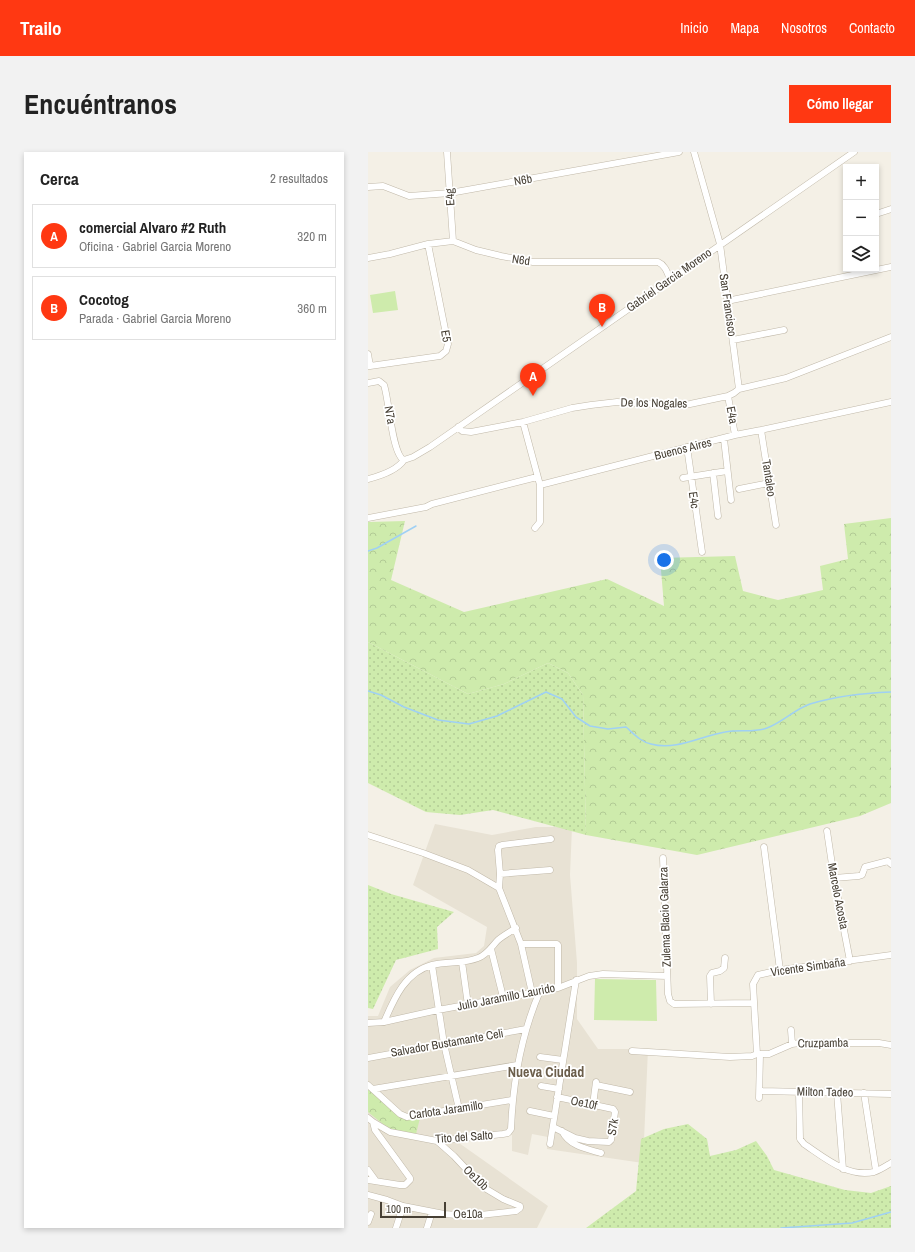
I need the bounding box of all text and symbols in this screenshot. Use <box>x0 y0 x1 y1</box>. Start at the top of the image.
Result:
text: Trailo <box>20 15 62 41</box>
text: Inicio <box>680 19 708 37</box>
text: Mapa <box>730 19 759 37</box>
text: Nosotros <box>781 19 827 37</box>
text: Contacto <box>849 19 895 37</box>
text: Encuéntranos <box>24 85 177 123</box>
button: Cómo llegar <box>789 85 891 123</box>
map controls <box>843 164 879 272</box>
button: + <box>843 164 879 200</box>
text: Cerca <box>40 167 79 190</box>
text: 2 resultados <box>270 170 328 187</box>
street label: N6b <box>513 171 533 189</box>
street label: E4g <box>441 187 459 206</box>
button: − <box>843 200 879 236</box>
text: comercial Alvaro #2 Ruth <box>79 217 226 238</box>
text: A <box>50 228 58 245</box>
text: 320 m <box>297 228 327 245</box>
button: layers <box>843 236 879 272</box>
text: Oficina · Gabriel Garcia Moreno <box>79 238 231 255</box>
street label: Gabriel Garcia Moreno <box>623 245 715 315</box>
street label: N6d <box>511 251 531 269</box>
street label: San Francisco <box>716 272 740 338</box>
text: Cocotog <box>79 289 129 310</box>
pin: B <box>589 294 615 327</box>
text: B <box>50 300 58 317</box>
text: 360 m <box>297 300 327 317</box>
text: Parada · Gabriel Garcia Moreno <box>79 310 231 327</box>
street label: E5 <box>437 329 455 344</box>
pin: A <box>520 363 546 396</box>
street label: De los Nogales <box>620 394 688 412</box>
street label: N7a <box>381 405 400 426</box>
street label: E4a <box>722 405 742 426</box>
street label: Buenos Aires <box>653 434 713 464</box>
street label: Tantaleo <box>758 458 780 498</box>
street label: E4c <box>685 490 703 510</box>
your location <box>654 550 674 570</box>
street label: Marcelo Acosta <box>824 861 852 931</box>
street label: Zulema Blacio Galarza <box>655 866 675 967</box>
street label: Vicente Simbaña <box>770 954 847 980</box>
street label: Julio Jaramillo Laurido <box>456 980 556 1014</box>
street label: Salvador Bustamante Celi <box>389 1025 505 1061</box>
street label: Cruzpamba <box>797 1035 849 1051</box>
district label: Nueva Ciudad <box>508 1063 584 1081</box>
street label: Milton Tadeo <box>797 1084 853 1100</box>
street label: Oe10f <box>569 1092 599 1114</box>
street label: Carlota Jaramillo <box>408 1097 484 1123</box>
street label: S7k <box>604 1117 622 1137</box>
street label: Tito del Salto <box>435 1127 493 1147</box>
street label: Oe10b <box>460 1162 492 1194</box>
scale bar <box>380 1200 446 1219</box>
text: 100 m <box>386 1202 411 1216</box>
street label: Oe10a <box>453 1206 483 1222</box>

